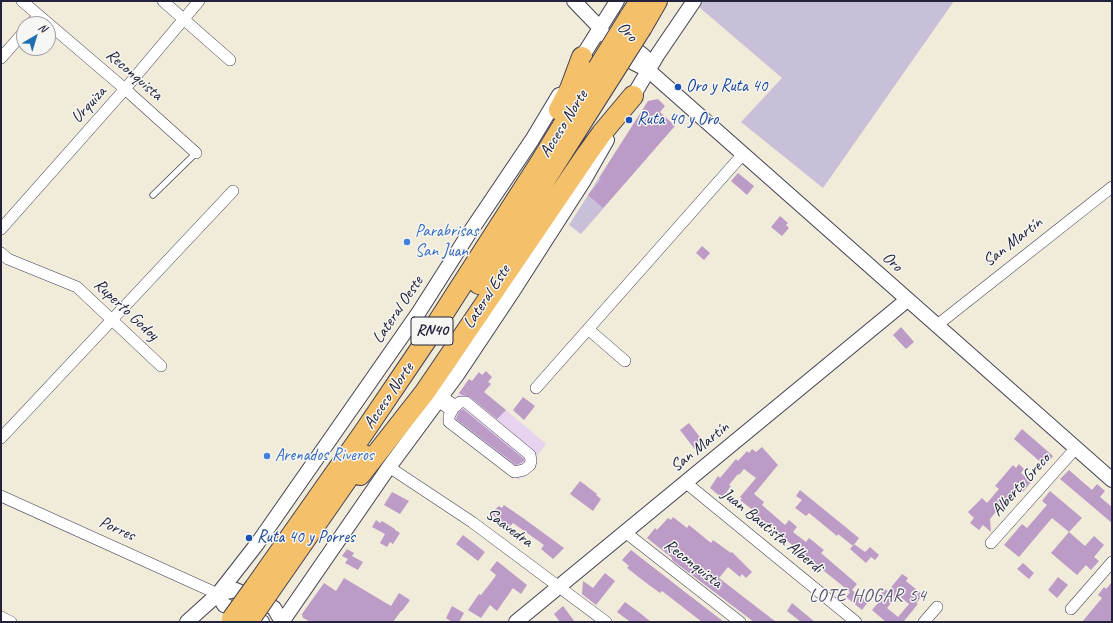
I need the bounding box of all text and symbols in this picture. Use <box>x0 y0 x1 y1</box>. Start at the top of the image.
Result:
north arrow <box>16 16 56 56</box>
street label: Oro <box>613 18 641 46</box>
text: N <box>36 20 50 35</box>
street label: Reconquista <box>102 45 166 105</box>
place label: Oro y Ruta 40 <box>686 77 767 97</box>
street label: Urquiza <box>67 82 111 128</box>
marker: Oro y Ruta 40 <box>673 82 683 92</box>
street label: Acceso Norte <box>535 87 593 161</box>
place label: Ruta 40 y Oro <box>637 110 718 130</box>
marker: Ruta 40 y Oro <box>624 115 634 125</box>
street label: San Martín <box>979 213 1047 271</box>
place label: Parabrisas San Juan <box>415 222 478 262</box>
marker: Parabrisas San Juan <box>402 237 412 247</box>
street label: Oro <box>878 248 906 276</box>
street label: Lateral Este <box>459 261 515 333</box>
street label: Lateral Oeste <box>368 272 428 348</box>
street label: Ruperto Godoy <box>89 275 163 345</box>
road number: RN40 <box>411 317 453 345</box>
street label: Acceso Norte <box>359 359 419 433</box>
street label: San Martín <box>667 417 733 477</box>
place label: Arenados Riveros <box>275 446 374 466</box>
street label: Alberto Greco <box>987 449 1055 521</box>
marker: Arenados Riveros <box>262 451 272 461</box>
street label: Juan Bautista Alberdi <box>717 484 827 578</box>
street label: Saavedra <box>481 504 537 552</box>
street label: Porres <box>96 512 138 546</box>
place label: Ruta 40 y Porres <box>257 528 355 548</box>
marker: Ruta 40 y Porres <box>244 533 254 543</box>
street label: Reconquista <box>660 535 726 593</box>
district label: LOTE HOGAR 54 <box>809 585 927 607</box>

